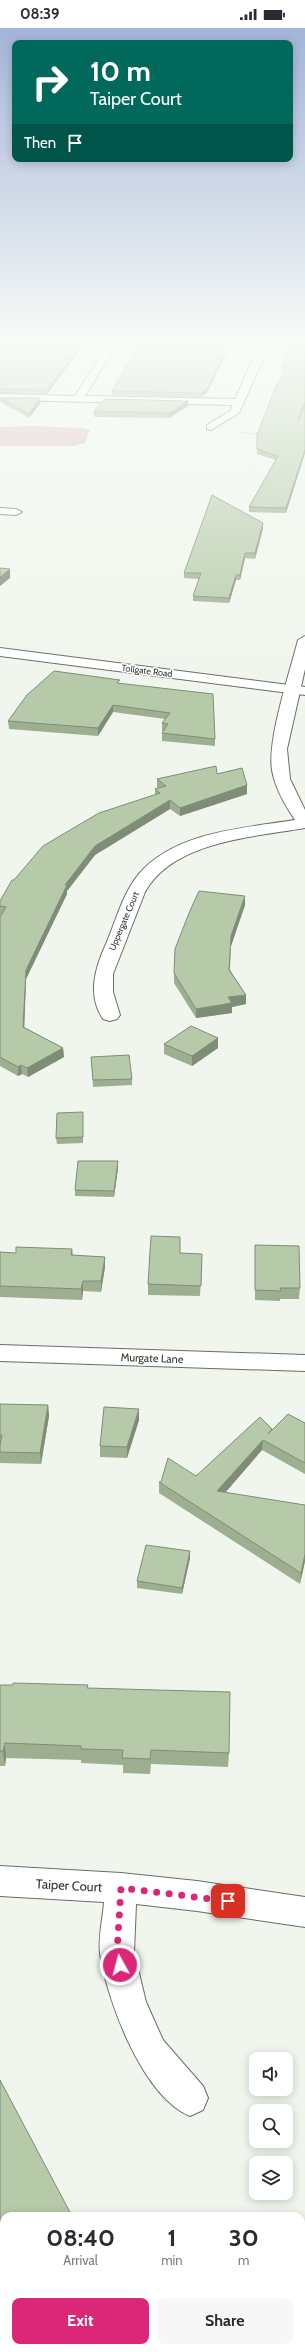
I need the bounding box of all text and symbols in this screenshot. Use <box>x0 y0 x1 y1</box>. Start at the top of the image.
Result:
text: 08:39 <box>20 5 60 23</box>
text: 10 m <box>90 54 151 88</box>
icon: right <box>24 56 76 108</box>
text: Taiper Court <box>90 88 182 110</box>
icon: arrive <box>64 132 86 154</box>
text: Then <box>24 134 56 152</box>
street label: Tollgate Road <box>121 662 173 679</box>
street label: Uppergate Court <box>106 890 141 952</box>
street label: Murgate Lane <box>120 1350 184 1366</box>
street label: Taiper Court <box>35 1875 103 1895</box>
pin <box>211 1884 245 1918</box>
icon: arrive <box>217 1890 239 1912</box>
position arrow <box>99 1944 141 1986</box>
map controls <box>249 2052 293 2200</box>
button: sound <box>249 2052 293 2096</box>
button: search <box>249 2104 293 2148</box>
button: layers <box>249 2156 293 2200</box>
text: 08:40 <box>46 2223 115 2252</box>
text: 1 <box>167 2223 176 2252</box>
text: 30 <box>229 2223 259 2252</box>
text: Arrival <box>63 2252 98 2268</box>
text: min <box>161 2252 183 2268</box>
text: m <box>238 2252 249 2268</box>
button: Exit <box>12 2298 149 2344</box>
button: Share <box>157 2298 293 2344</box>

